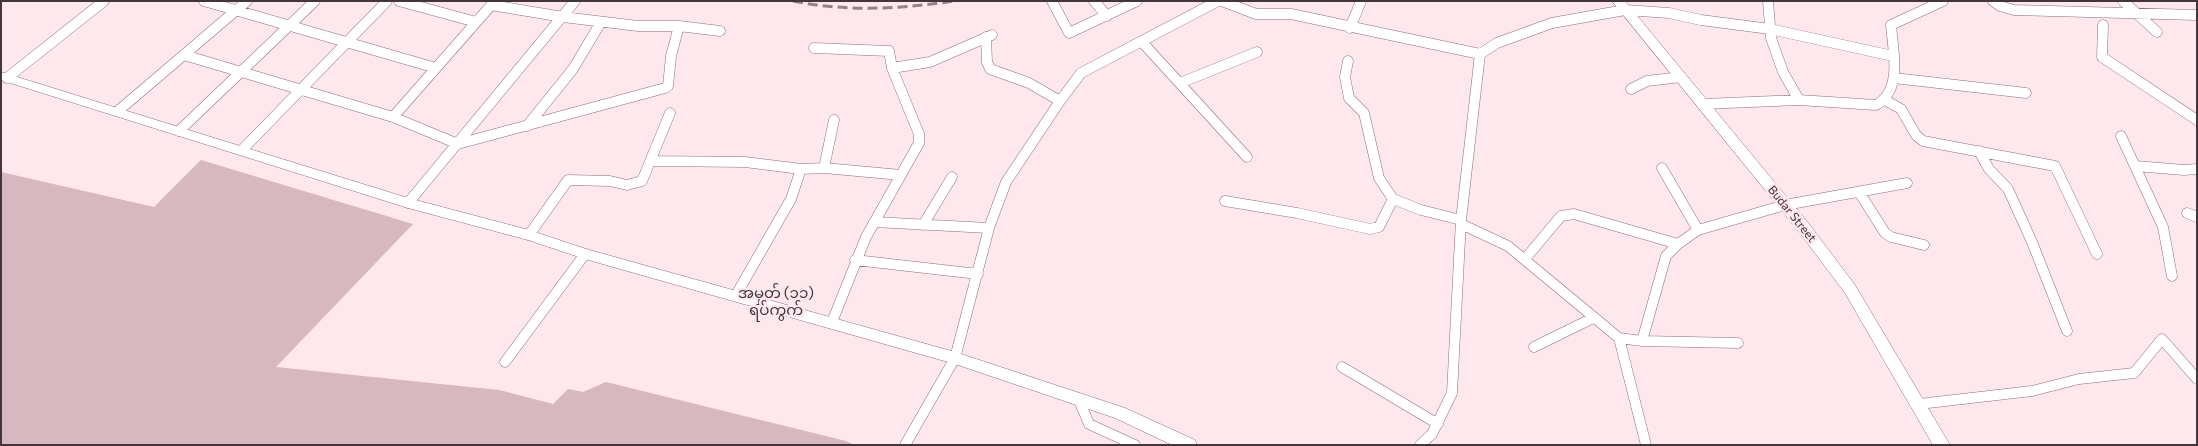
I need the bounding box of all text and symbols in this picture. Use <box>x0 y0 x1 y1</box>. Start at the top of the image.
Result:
street label: Budar Street <box>1765 183 1819 245</box>
district label: အမှတ် (၁၁) ရပ်ကွက် <box>738 284 814 319</box>

